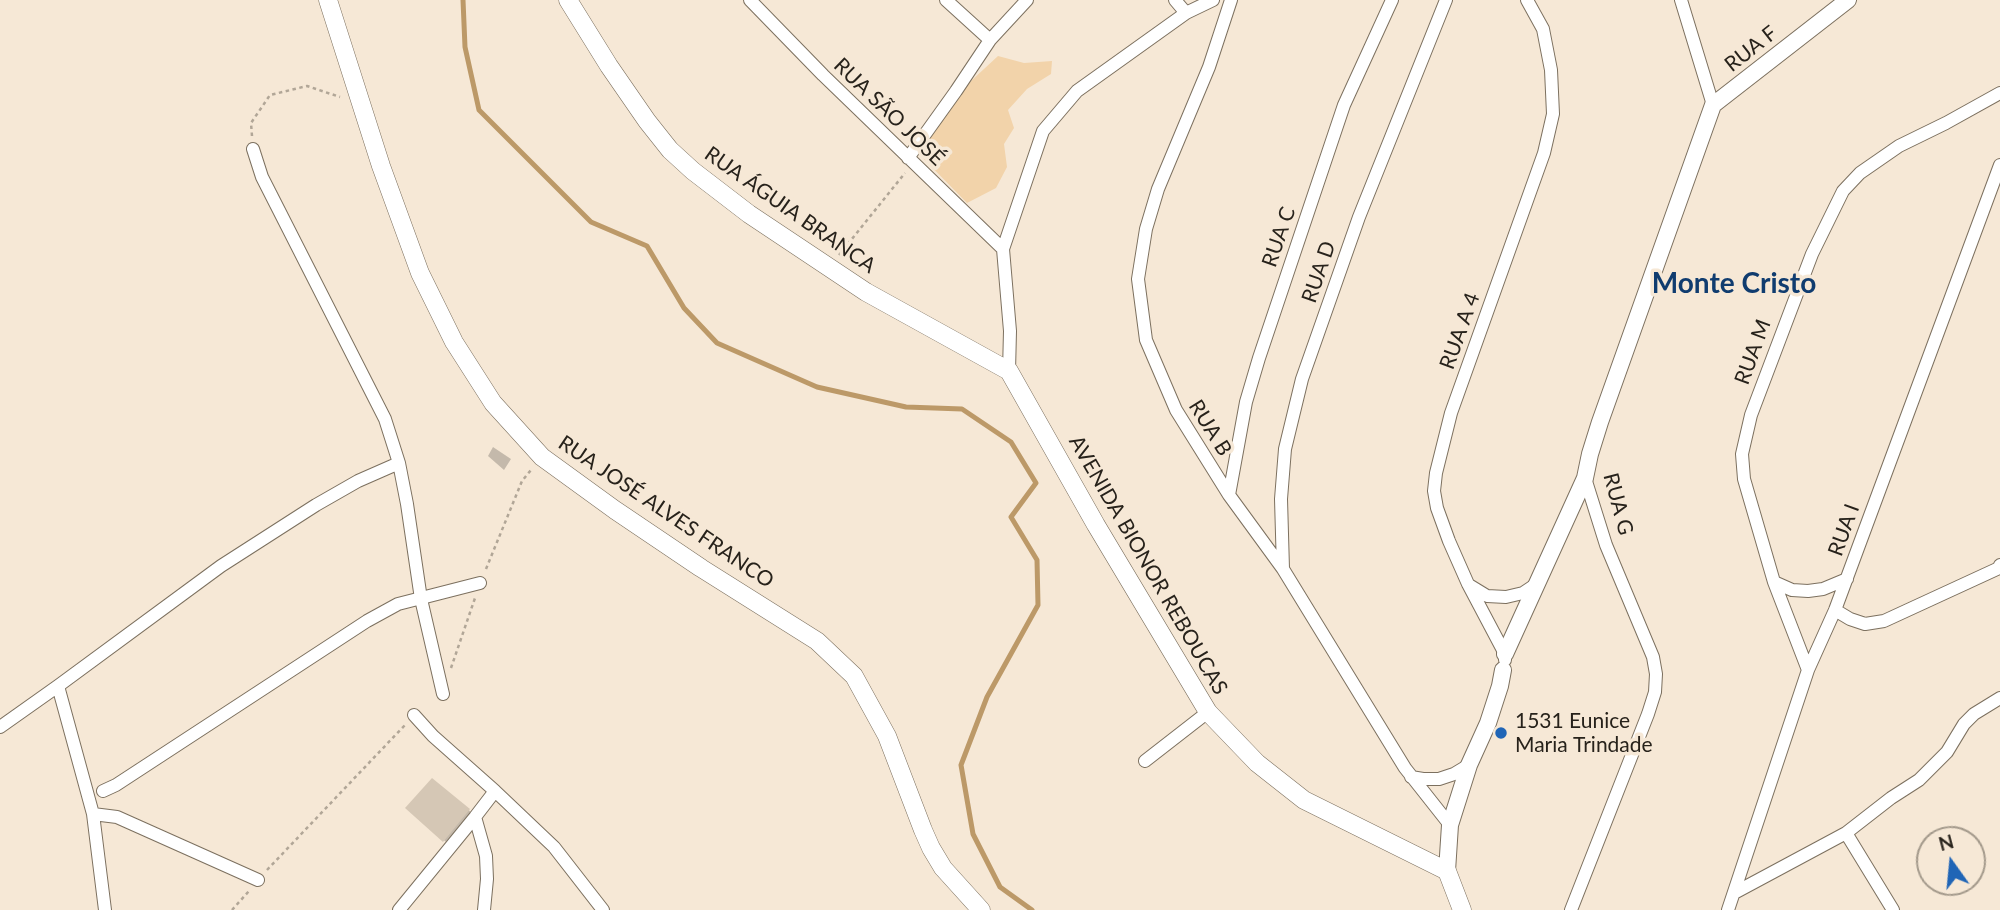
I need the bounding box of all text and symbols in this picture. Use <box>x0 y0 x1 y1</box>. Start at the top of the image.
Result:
street label: RUA F <box>1720 21 1782 77</box>
street label: RUA SÃO JOSÉ <box>828 53 950 171</box>
street label: RUA ÁGUIA BRANCA <box>700 141 880 279</box>
street label: RUA C <box>1257 204 1301 270</box>
street label: RUA D <box>1297 238 1341 306</box>
district label: Monte Cristo <box>1652 267 1816 301</box>
street label: RUA A 4 <box>1435 289 1485 373</box>
street label: RUA M <box>1730 316 1776 388</box>
street label: RUA B <box>1183 395 1237 461</box>
street label: RUA JOSÉ ALVES FRANCO <box>553 430 779 594</box>
street label: AVENIDA BIONOR REBOUCAS <box>1063 431 1233 699</box>
street label: RUA G <box>1598 470 1638 538</box>
street label: RUA I <box>1823 500 1865 560</box>
place label: 1531 Eunice Maria Trindade <box>1515 708 1653 758</box>
marker: 1531 Eunice Maria Trindade <box>1493 725 1509 741</box>
north arrow <box>1916 826 1986 896</box>
text: N <box>1936 829 1956 855</box>

